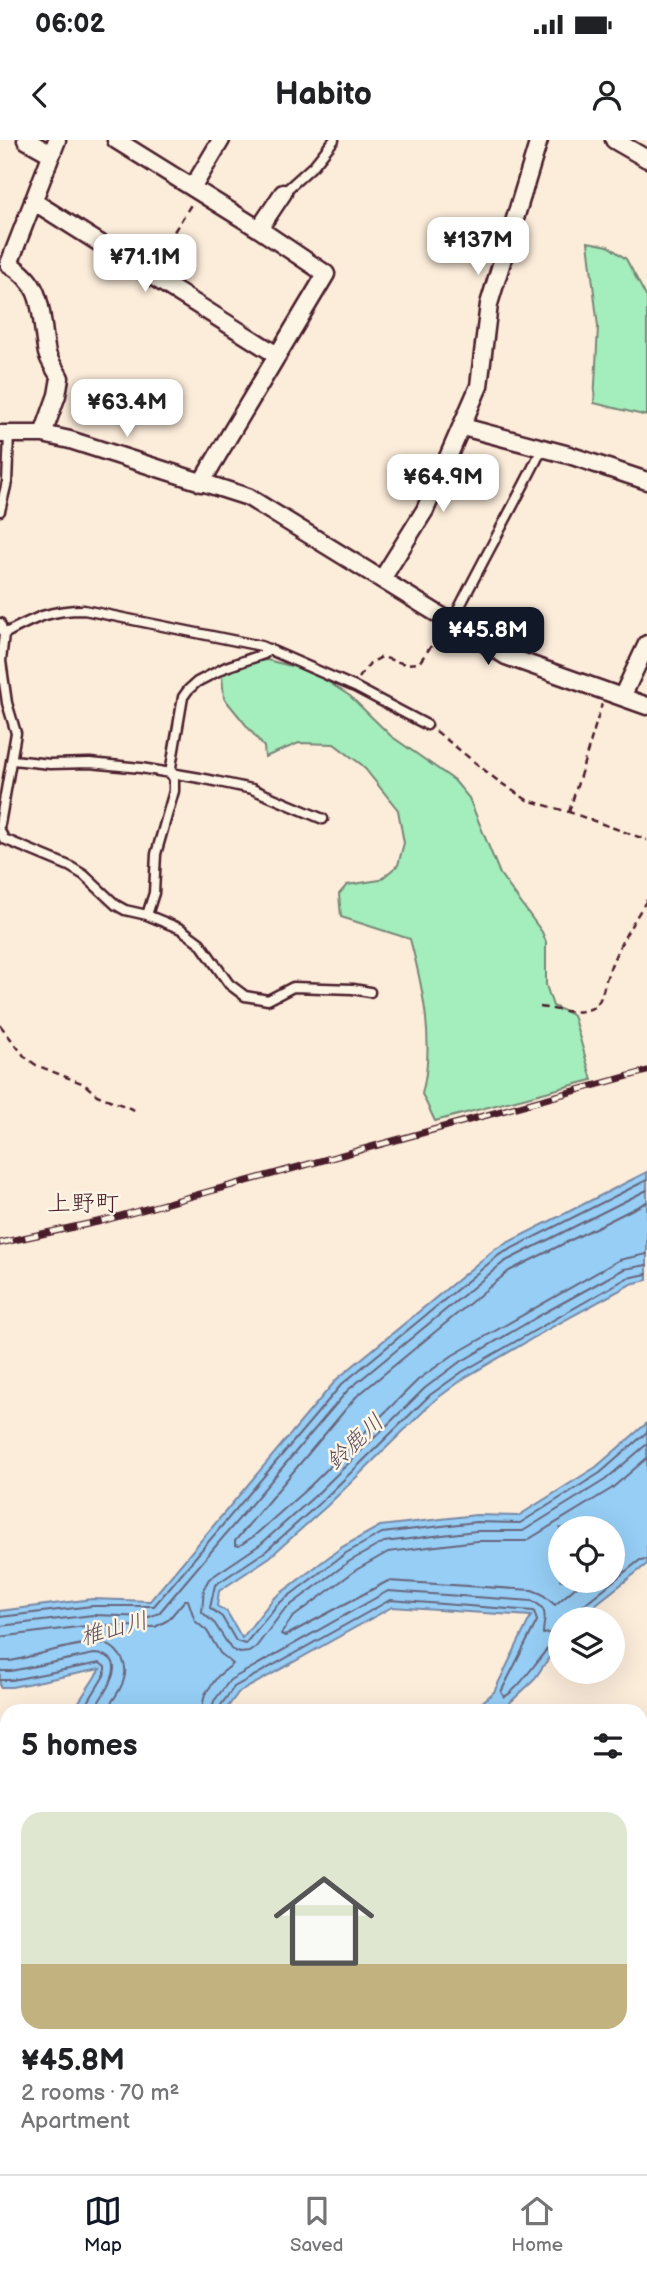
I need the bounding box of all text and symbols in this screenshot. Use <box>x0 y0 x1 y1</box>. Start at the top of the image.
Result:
text: 06:02 <box>35 9 105 40</box>
text: Habito <box>275 75 372 114</box>
icon: back <box>21 76 59 114</box>
icon: person <box>588 76 626 114</box>
pin: ¥137M <box>429 218 527 277</box>
text: ¥137M <box>443 226 513 254</box>
pin: ¥71.1M <box>88 234 202 294</box>
text: ¥71.1M <box>109 243 181 271</box>
pin: ¥63.4M <box>70 380 184 439</box>
text: ¥63.4M <box>87 388 167 416</box>
pin: ¥64.9M <box>386 454 500 514</box>
text: ¥64.9M <box>403 463 483 491</box>
pin: ¥45.8M <box>431 608 545 667</box>
text: ¥45.8M <box>448 616 528 644</box>
district label: 上野町 <box>47 1189 119 1218</box>
water label: 鈴鹿川 <box>320 1408 390 1476</box>
map controls <box>548 1516 625 1684</box>
button: locate <box>548 1516 625 1593</box>
water label: 椎山川 <box>77 1607 151 1651</box>
button: layers <box>548 1607 625 1684</box>
icon: filters <box>589 1727 627 1765</box>
text: 5 homes <box>21 1728 138 1764</box>
icon: home <box>261 1858 387 1984</box>
text: ¥45.8M <box>21 2043 125 2079</box>
text: 2 rooms · 70 m² <box>21 2079 180 2107</box>
text: Apartment <box>21 2107 130 2135</box>
tab: Map <box>84 2192 122 2257</box>
tab: Saved <box>290 2192 343 2257</box>
tab: Home <box>511 2192 563 2257</box>

